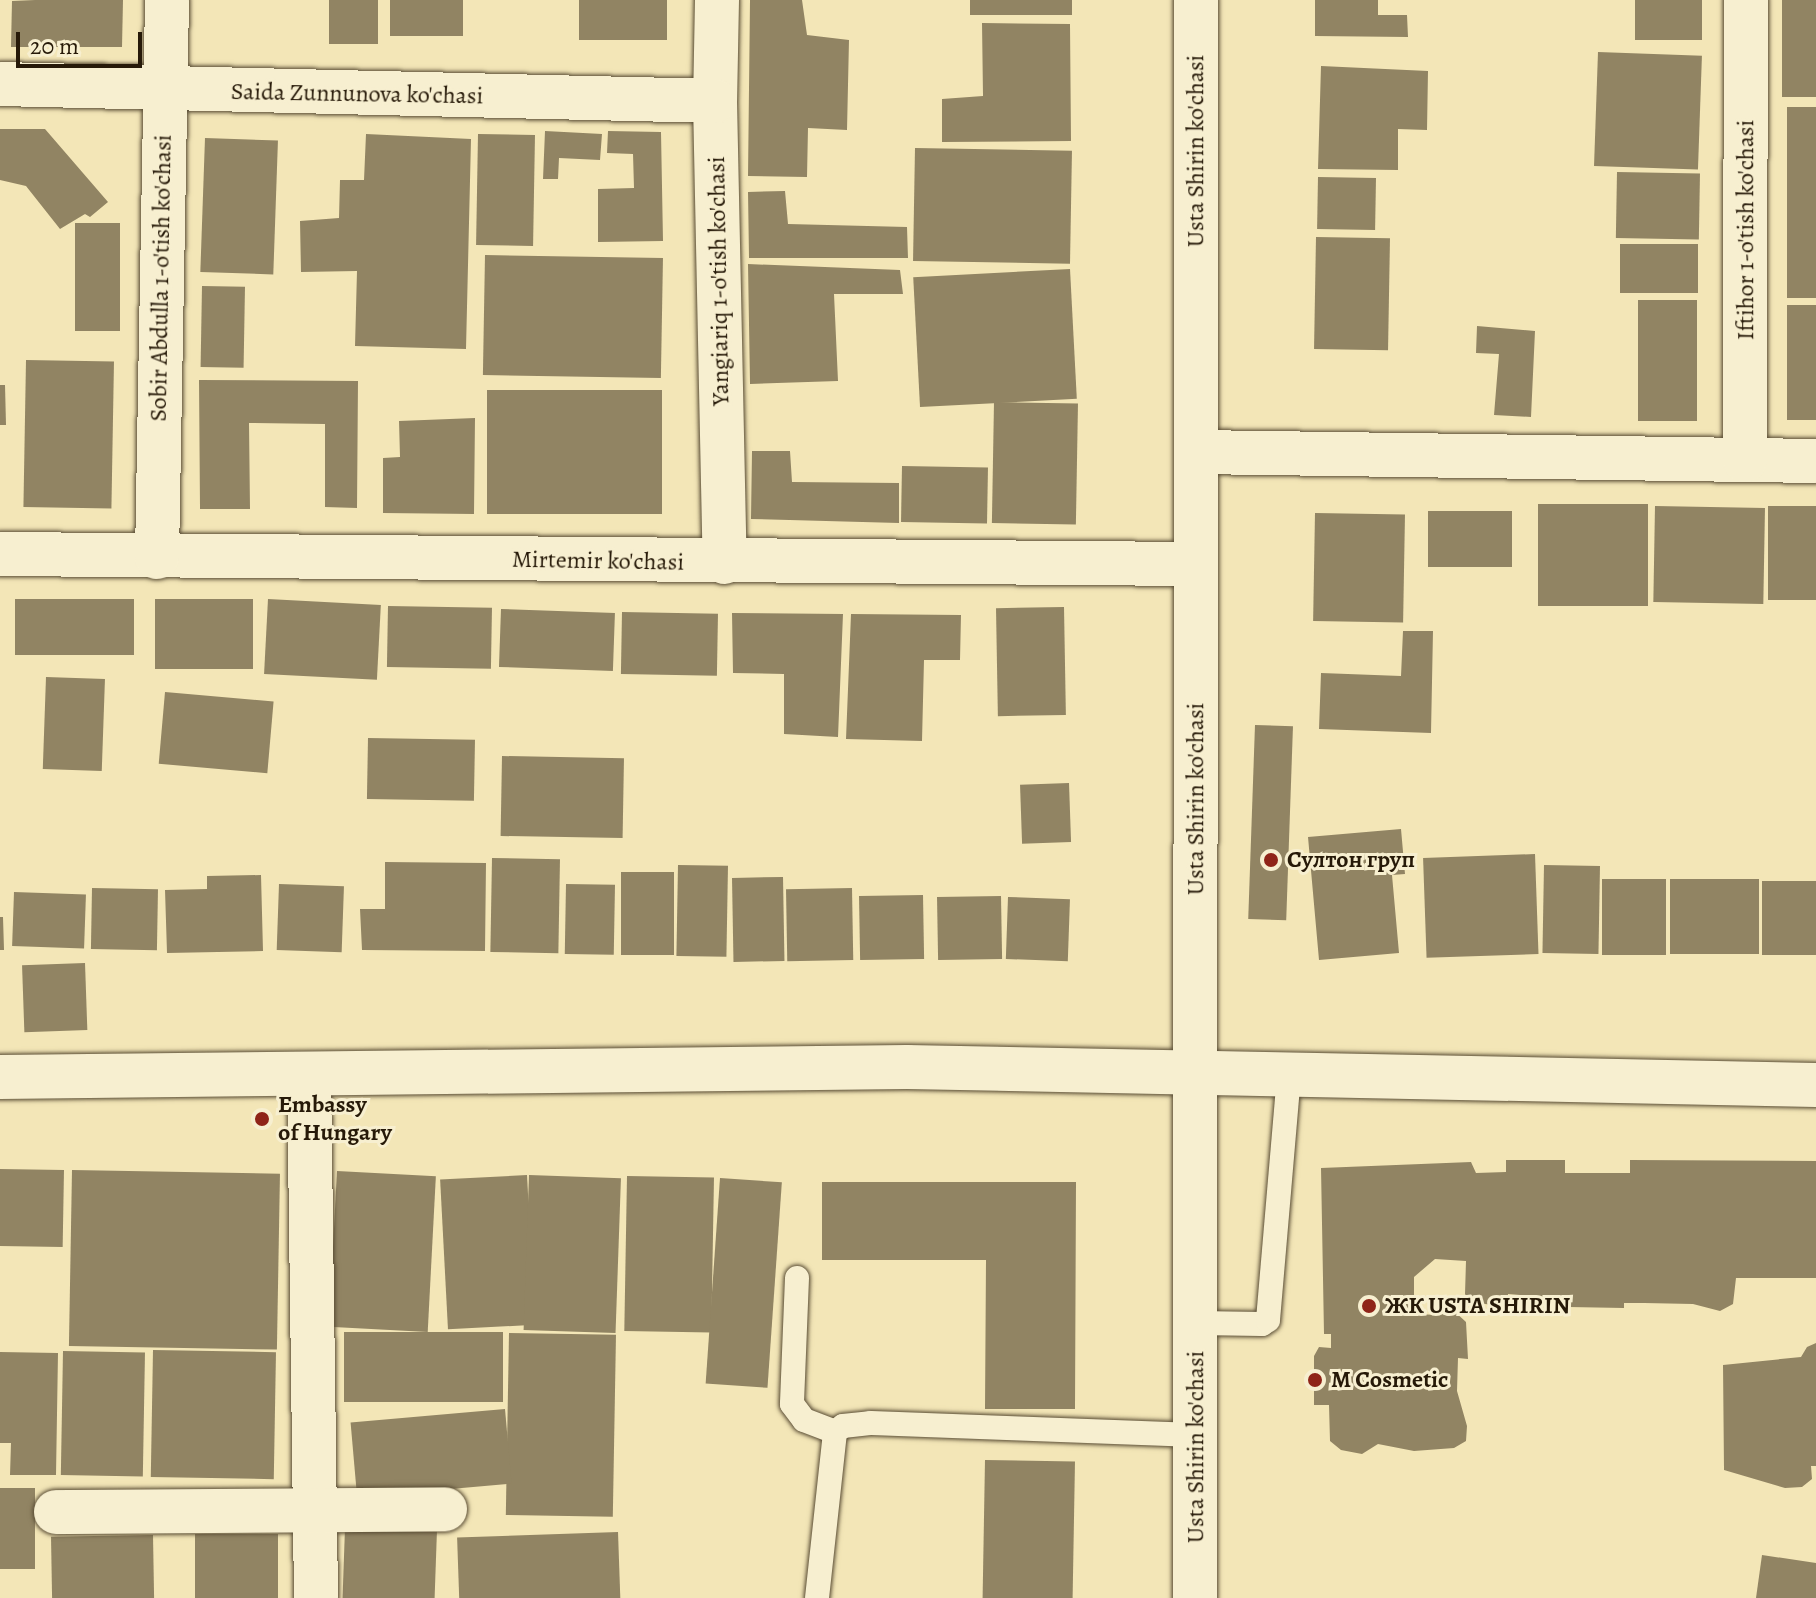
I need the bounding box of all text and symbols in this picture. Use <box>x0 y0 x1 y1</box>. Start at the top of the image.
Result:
scale bar <box>20 16 146 66</box>
text: 20 m <box>30 30 79 62</box>
street label: Usta Shirin ko'chasi <box>1182 55 1210 247</box>
street label: Saida Zunnunova ko'chasi <box>231 77 483 111</box>
street label: Iftihor 1-o'tish ko'chasi <box>1732 120 1760 340</box>
street label: Sobir Abdulla 1-o'tish ko'chasi <box>144 134 178 422</box>
street label: Yangiariq 1-o'tish ko'chasi <box>702 156 736 406</box>
street label: Mirtemir ko'chasi <box>512 545 684 577</box>
street label: Usta Shirin ko'chasi <box>1182 703 1210 895</box>
place label: Султон груп <box>1287 846 1415 874</box>
marker: Султон груп <box>1262 851 1280 869</box>
place label: Embassy of Hungary <box>278 1091 392 1147</box>
marker: Embassy of Hungary <box>253 1110 271 1128</box>
place label: ЖК USTA SHIRIN <box>1385 1292 1570 1320</box>
marker: ЖК USTA SHIRIN <box>1360 1297 1378 1315</box>
street label: Usta Shirin ko'chasi <box>1182 1351 1210 1543</box>
place label: M Cosmetic <box>1331 1366 1448 1394</box>
marker: M Cosmetic <box>1306 1371 1324 1389</box>

